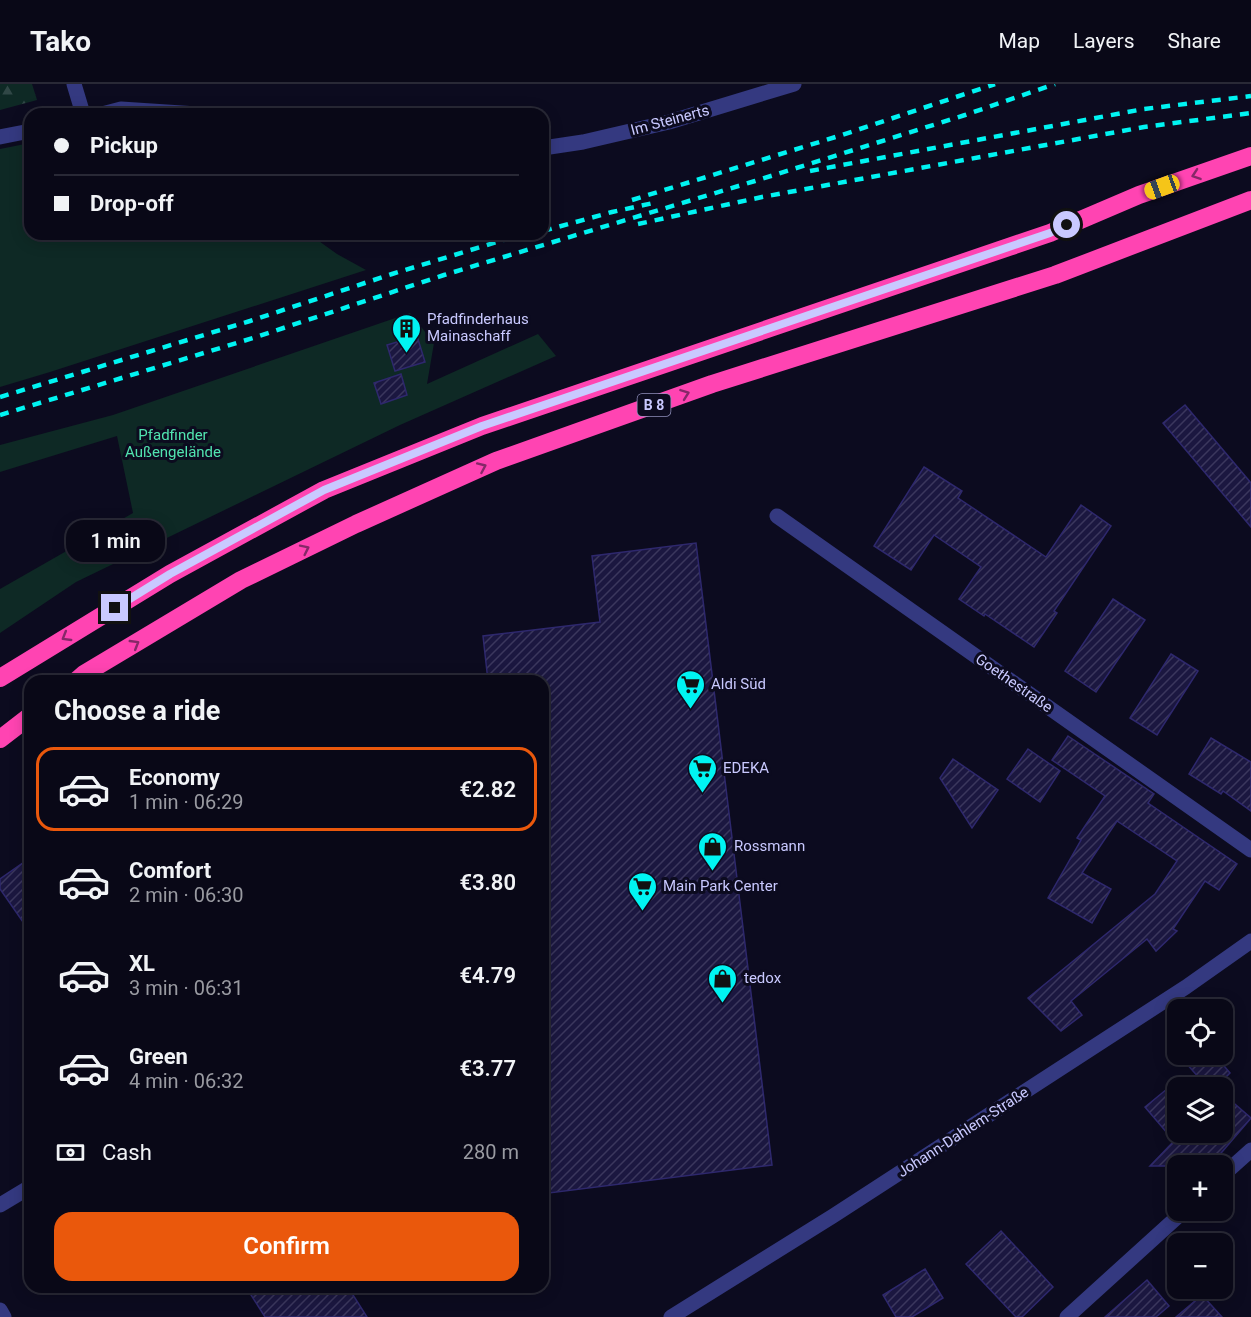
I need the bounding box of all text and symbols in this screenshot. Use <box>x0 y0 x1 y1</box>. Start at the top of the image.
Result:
text: Tako <box>30 25 91 58</box>
text: Map <box>998 29 1040 53</box>
text: Layers <box>1073 29 1134 53</box>
text: Share <box>1167 29 1221 53</box>
street label: Im Steinerts <box>629 101 711 139</box>
text: Pickup <box>90 133 158 158</box>
one-way arrow <box>1191 168 1202 181</box>
car <box>1142 172 1182 202</box>
text: Drop-off <box>90 191 174 216</box>
route start <box>1053 211 1080 238</box>
place label: Pfadfinderhaus Mainaschaff <box>427 310 529 345</box>
building icon: Pfadfinderhaus Mainaschaff <box>390 312 422 354</box>
one-way arrow <box>679 388 690 401</box>
road number: B 8 <box>638 394 670 416</box>
park label: Pfadfinder Außengelände <box>125 426 221 461</box>
one-way arrow <box>475 463 486 475</box>
callout: 1 min <box>66 521 164 563</box>
text: 1 min <box>90 529 141 553</box>
one-way arrow <box>298 545 309 557</box>
route end <box>101 594 128 621</box>
one-way arrow <box>62 630 72 642</box>
one-way arrow <box>129 640 139 651</box>
street label: Goethestraße <box>972 650 1056 716</box>
supermarket icon: Aldi Süd <box>674 668 706 710</box>
place label: Aldi Süd <box>711 675 766 693</box>
text: Choose a ride <box>54 695 220 727</box>
supermarket icon: EDEKA <box>686 752 718 794</box>
place label: EDEKA <box>723 759 769 777</box>
icon: car <box>57 762 111 816</box>
text: Economy <box>129 765 220 790</box>
text: €2.82 <box>459 777 516 802</box>
text: 1 min · 06:29 <box>129 790 244 814</box>
shop icon: Rossmann <box>697 830 729 872</box>
place label: Rossmann <box>734 837 805 855</box>
icon: car <box>57 855 111 909</box>
text: Comfort <box>129 858 211 883</box>
text: €3.80 <box>459 870 516 895</box>
supermarket icon: Main Park Center <box>626 870 658 912</box>
place label: Main Park Center <box>663 877 778 895</box>
text: 2 min · 06:30 <box>129 883 244 907</box>
icon: car <box>57 948 111 1002</box>
text: XL <box>129 951 155 976</box>
shop icon: tedox <box>707 962 739 1004</box>
text: €4.79 <box>459 963 516 988</box>
place label: tedox <box>744 969 782 987</box>
text: 3 min · 06:31 <box>129 976 244 1000</box>
map controls <box>1167 999 1233 1299</box>
button: locate <box>1167 999 1233 1065</box>
icon: car <box>57 1041 111 1095</box>
text: Green <box>129 1044 188 1069</box>
text: €3.77 <box>459 1056 516 1081</box>
text: 4 min · 06:32 <box>129 1069 244 1093</box>
button: layers <box>1167 1077 1233 1143</box>
street label: Johann-Dahlem-Straße <box>894 1083 1032 1181</box>
icon: cash <box>54 1136 87 1169</box>
text: Cash <box>102 1140 152 1165</box>
text: 280 m <box>463 1140 519 1164</box>
button: + <box>1167 1155 1233 1221</box>
button: Confirm <box>54 1212 519 1281</box>
button: − <box>1167 1233 1233 1299</box>

